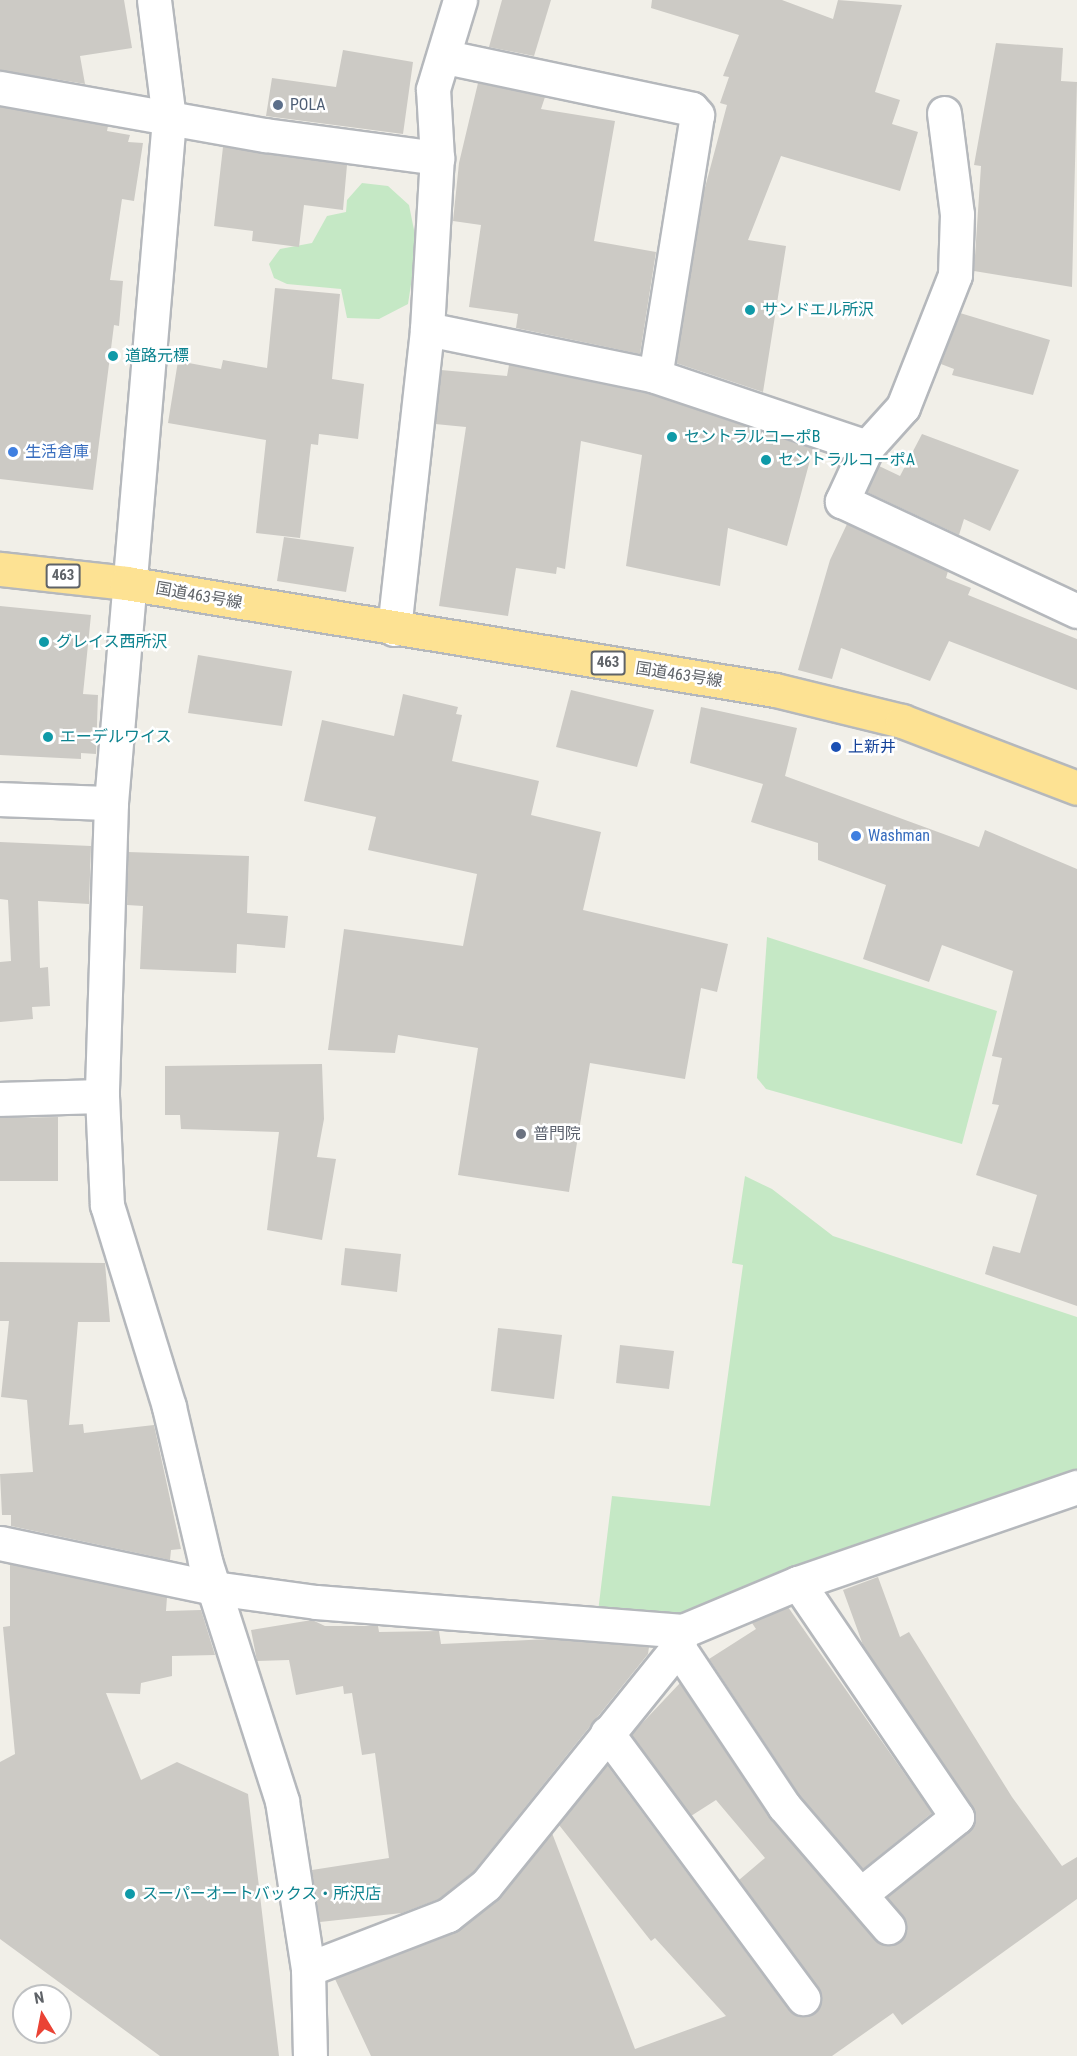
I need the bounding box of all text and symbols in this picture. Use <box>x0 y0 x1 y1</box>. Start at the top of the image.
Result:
place label: POLA <box>290 95 325 115</box>
marker: POLA <box>271 98 285 112</box>
place label: サンドエル所沢 <box>762 300 874 320</box>
marker: サンドエル所沢 <box>743 303 757 317</box>
place label: 道路元標 <box>125 346 189 366</box>
marker: 道路元標 <box>106 349 120 363</box>
place label: セントラルコーポB <box>684 427 821 447</box>
marker: セントラルコーポB <box>665 430 679 444</box>
place label: 生活倉庫 <box>25 442 89 462</box>
marker: 生活倉庫 <box>6 445 20 459</box>
place label: セントラルコーポA <box>778 450 915 470</box>
marker: セントラルコーポA <box>759 453 773 467</box>
road number: 463 <box>45 564 81 588</box>
street label: 国道463号線 <box>154 579 244 613</box>
place label: グレイス西所沢 <box>56 632 168 652</box>
marker: グレイス西所沢 <box>37 635 51 649</box>
road number: 463 <box>590 651 626 675</box>
street label: 国道463号線 <box>634 659 724 691</box>
place label: エーデルワイス <box>60 727 172 747</box>
marker: エーデルワイス <box>41 730 55 744</box>
place label: 上新井 <box>848 737 896 757</box>
marker: 上新井 <box>829 740 843 754</box>
place label: Washman <box>868 826 930 846</box>
marker: Washman <box>849 829 863 843</box>
place label: 普門院 <box>533 1124 581 1144</box>
marker: 普門院 <box>514 1127 528 1141</box>
place label: スーパーオートバックス・所沢店 <box>142 1884 382 1904</box>
marker: スーパーオートバックス・所沢店 <box>123 1887 137 1901</box>
north arrow <box>12 1984 72 2044</box>
text: N <box>33 1988 46 2008</box>

